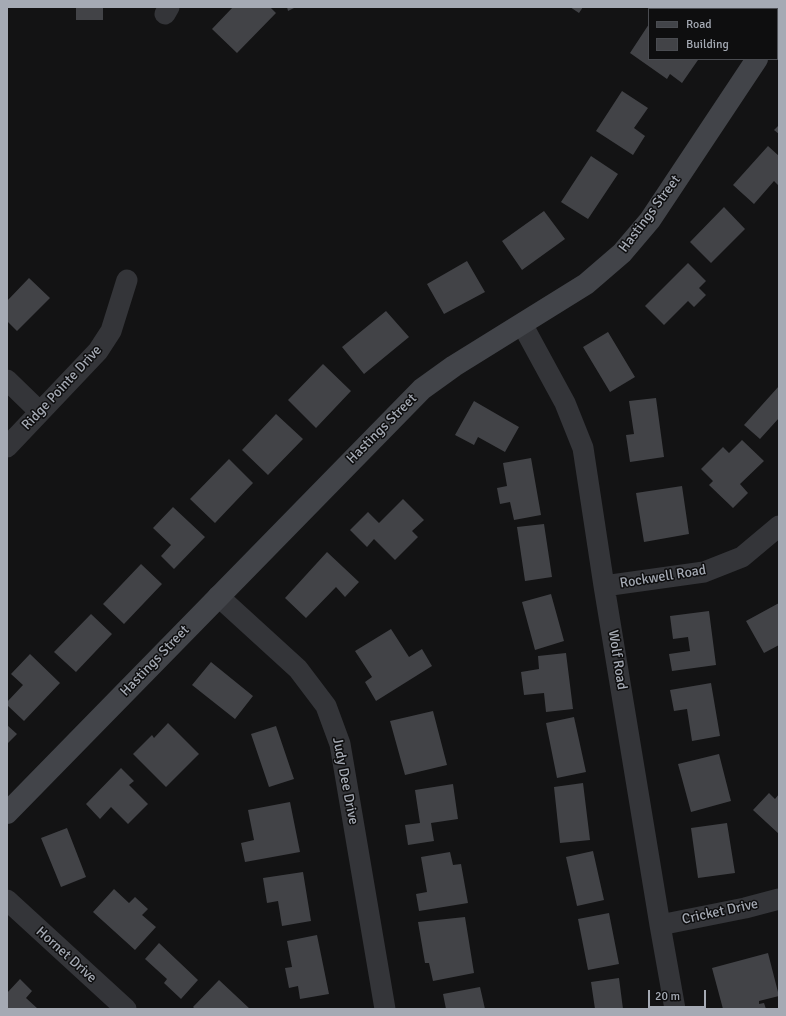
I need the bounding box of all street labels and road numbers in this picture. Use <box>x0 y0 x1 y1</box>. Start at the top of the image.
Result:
street label: Hastings Street <box>616 172 684 256</box>
street label: Ridge Pointe Drive <box>19 342 105 434</box>
street label: Hastings Street <box>343 390 421 468</box>
street label: Rockwell Road <box>619 562 707 592</box>
street label: Hastings Street <box>117 622 193 700</box>
street label: Wolf Road <box>604 629 630 691</box>
street label: Judy Dee Drive <box>328 736 362 826</box>
street label: Cricket Drive <box>680 896 760 928</box>
street label: Hornet Drive <box>32 923 100 987</box>

